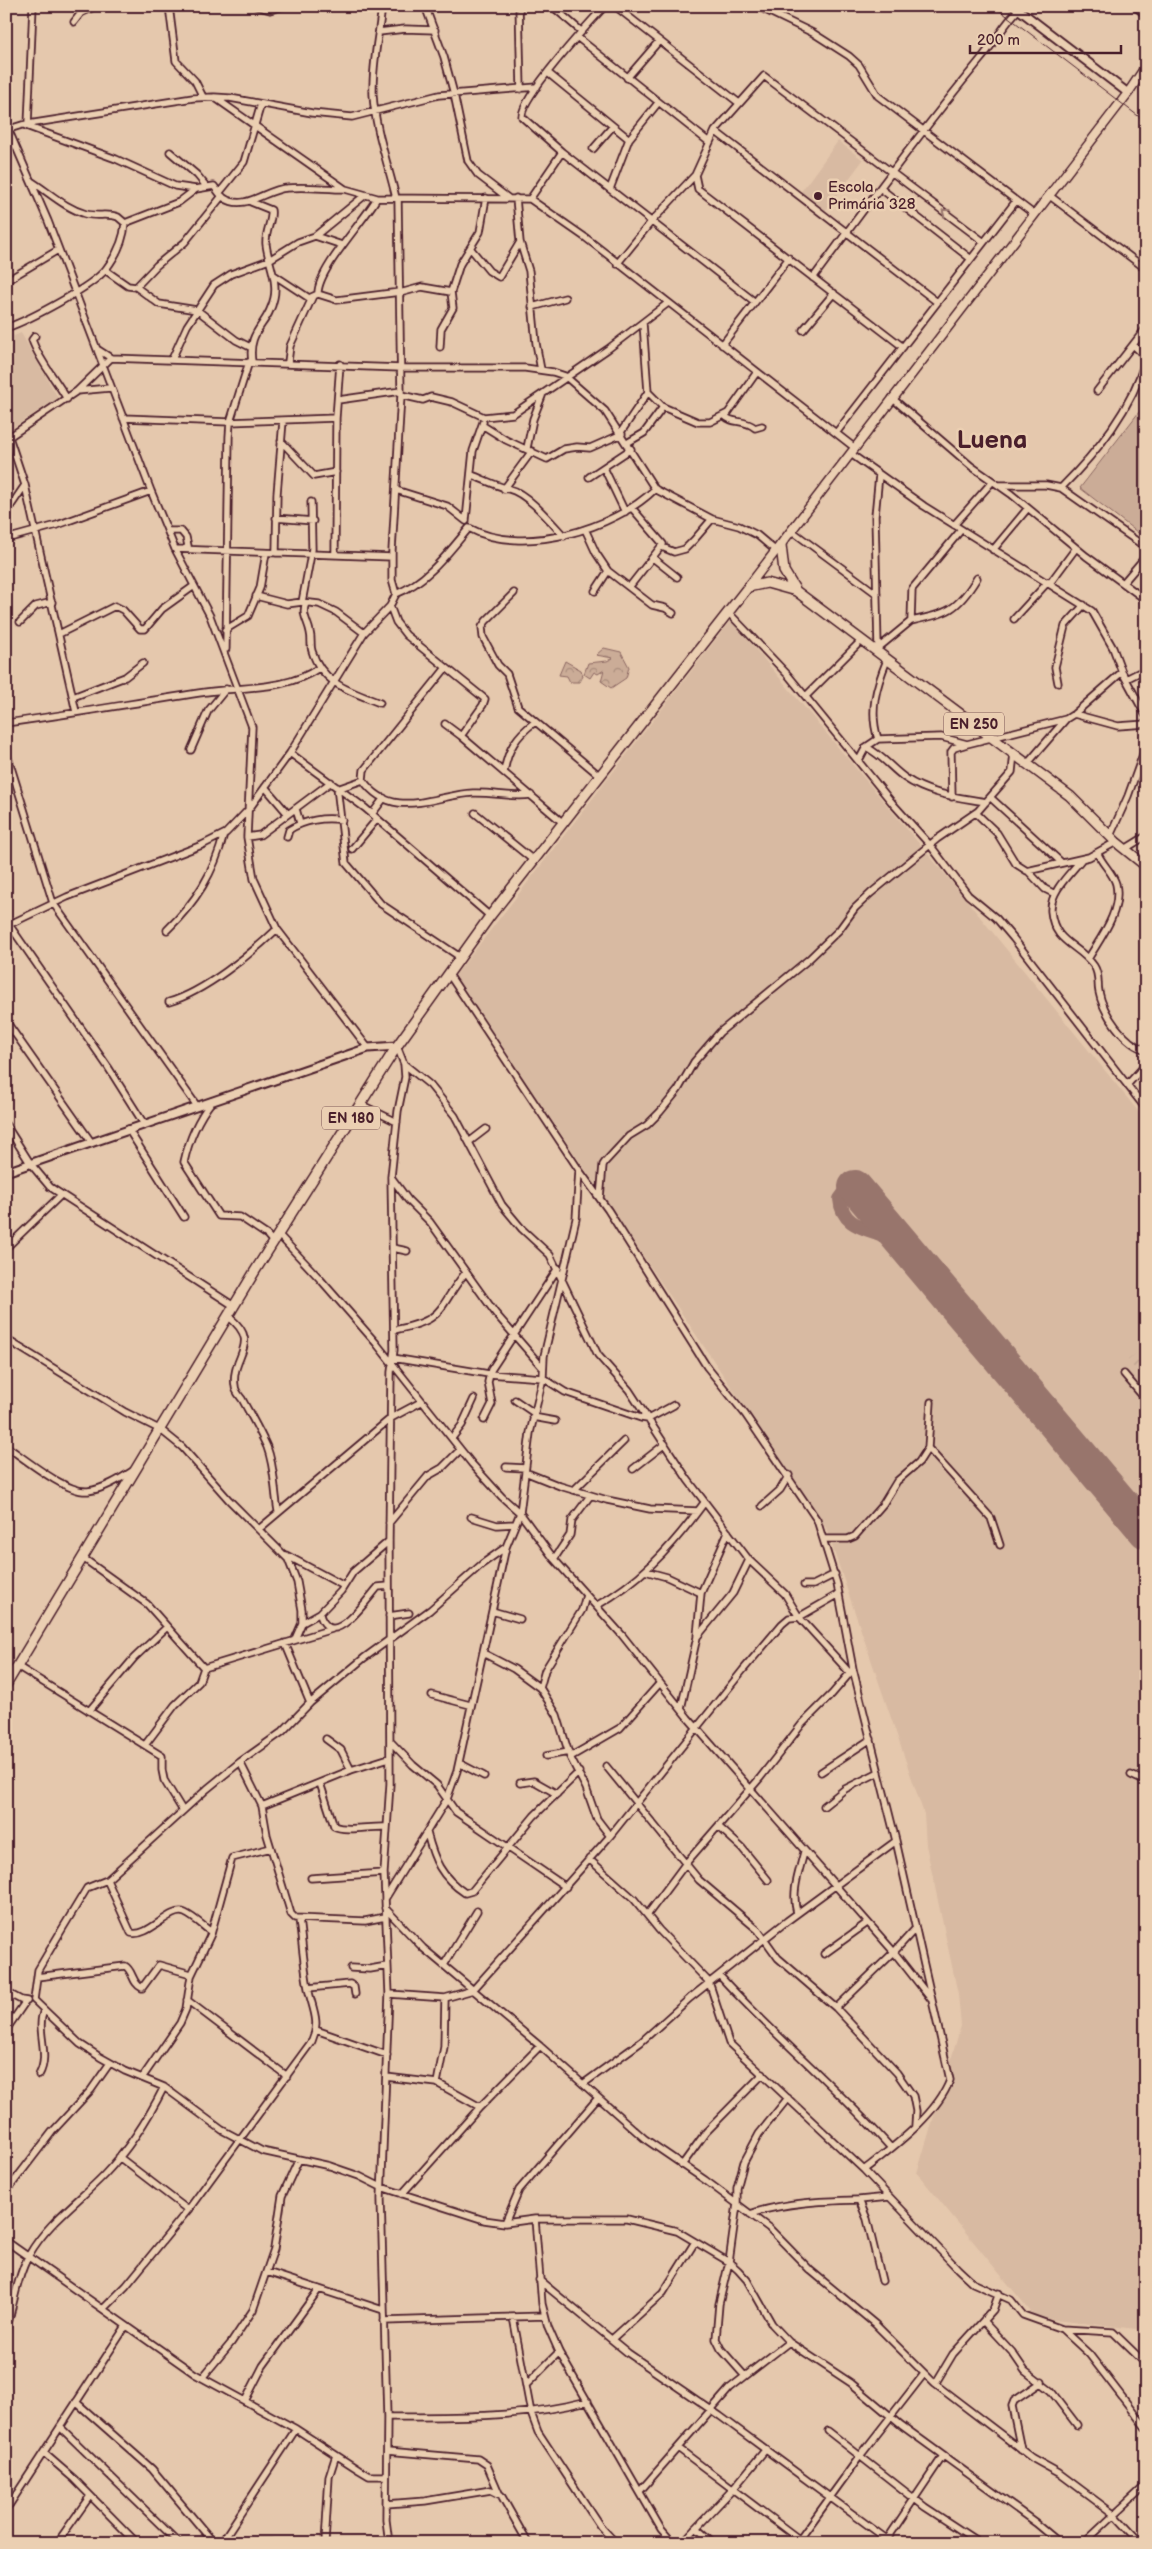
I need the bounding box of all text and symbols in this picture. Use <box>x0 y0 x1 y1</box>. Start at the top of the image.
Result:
scale bar <box>970 22 1121 54</box>
text: 200 m <box>977 31 1020 50</box>
place label: Escola Primária 328 <box>828 178 916 214</box>
marker: Escola Primária 328 <box>812 190 824 202</box>
one-way arrow <box>942 210 951 218</box>
district label: Luena <box>957 425 1027 456</box>
road number: EN 250 <box>944 712 1004 736</box>
road number: EN 180 <box>322 1106 380 1130</box>

